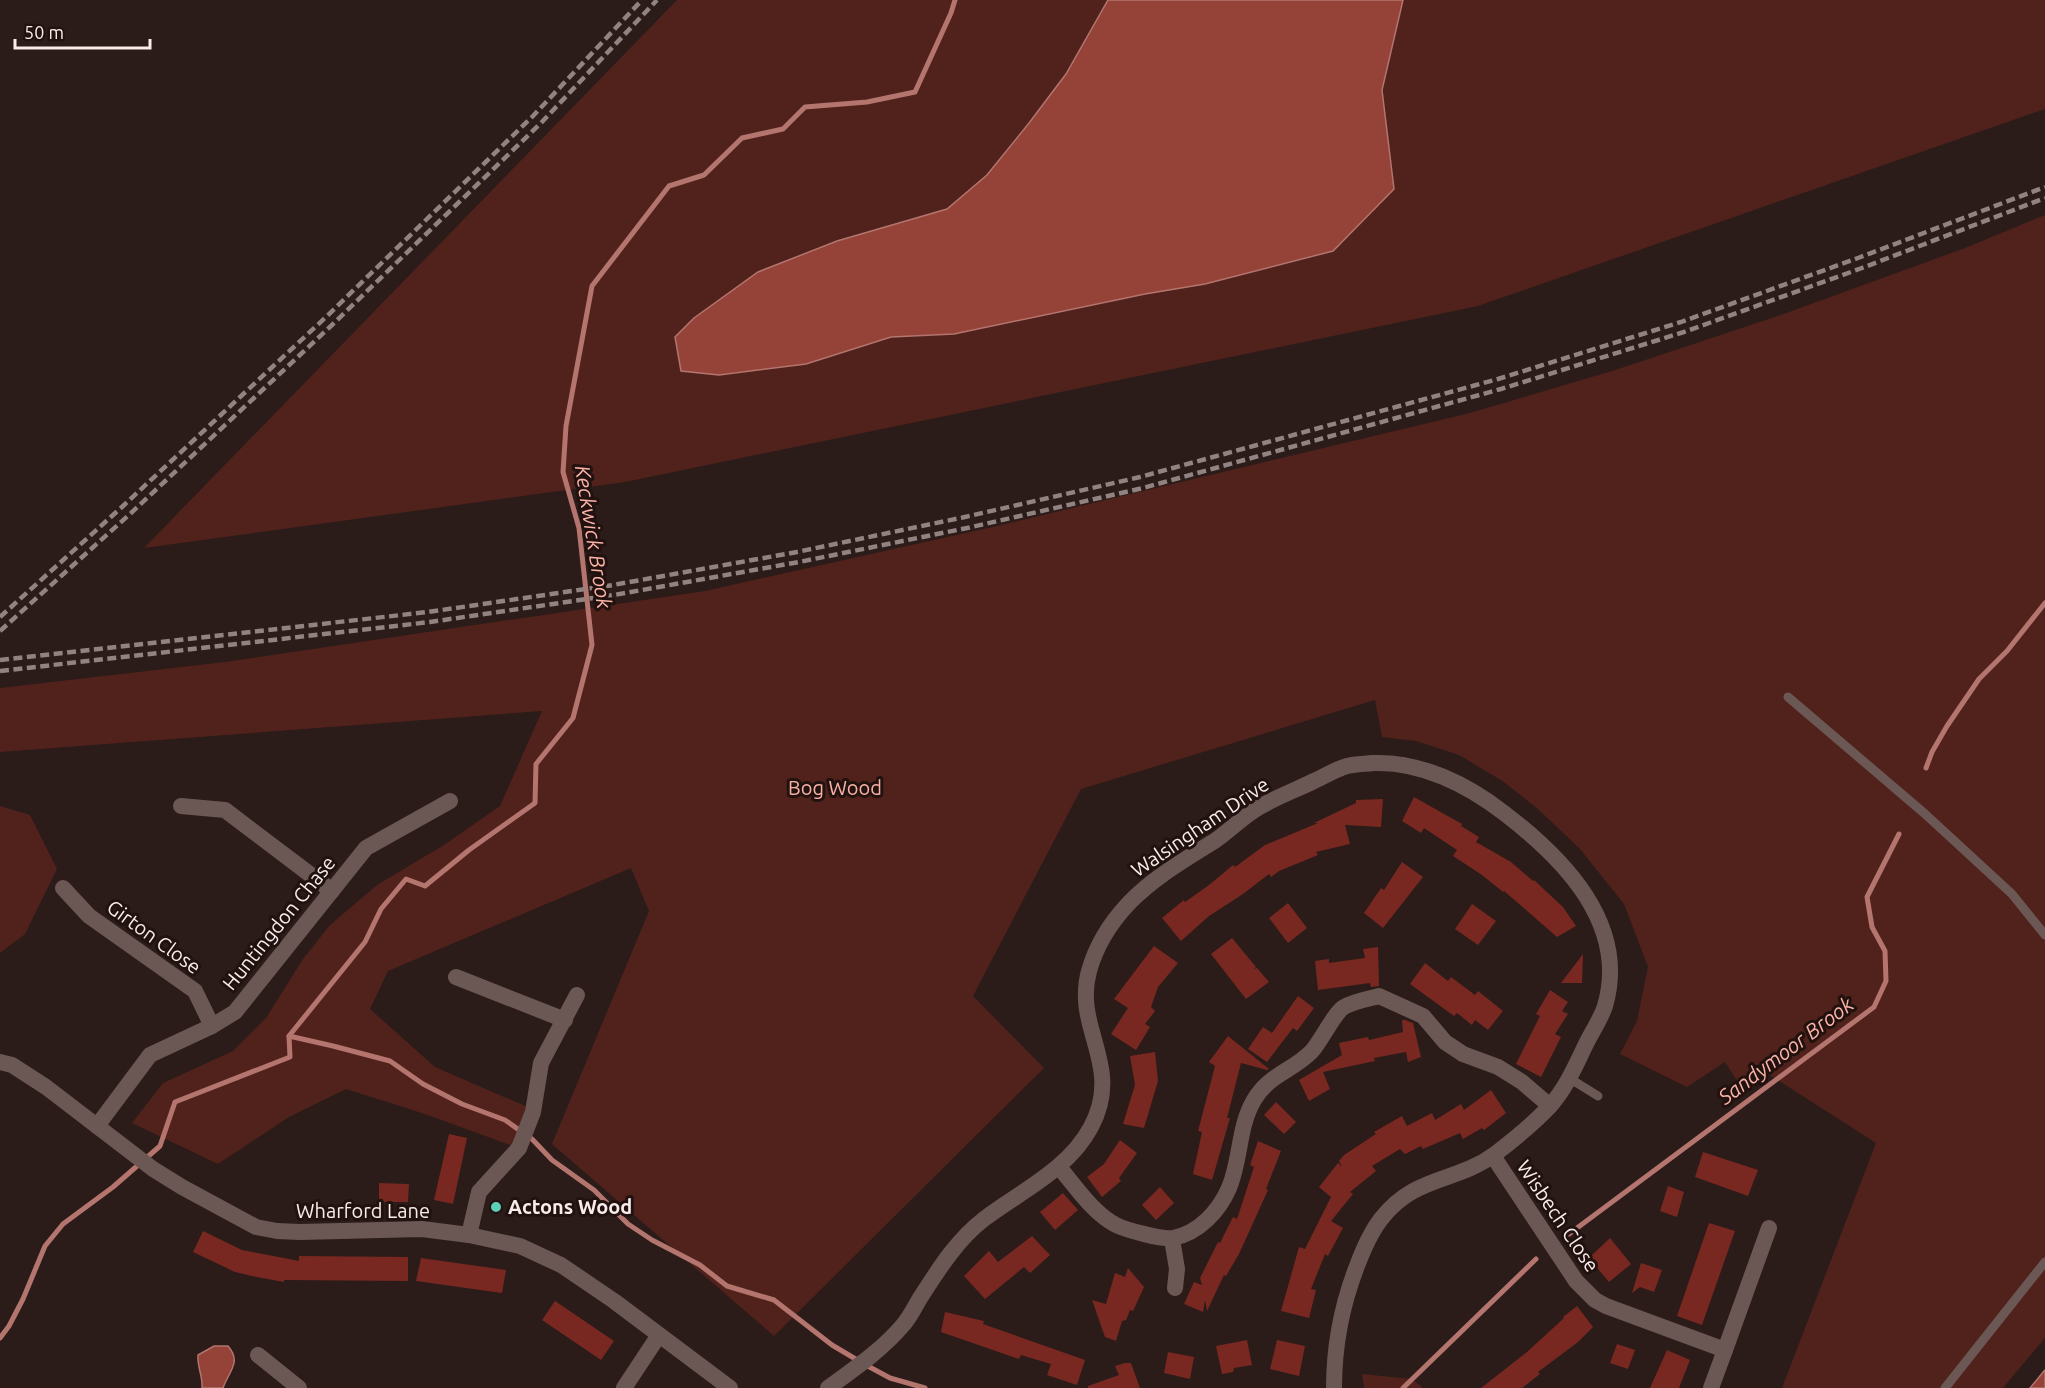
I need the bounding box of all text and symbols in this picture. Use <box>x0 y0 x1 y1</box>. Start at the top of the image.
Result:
scale bar <box>15 12 150 50</box>
text: 50 m <box>24 22 64 42</box>
water label: Keckwick Brook <box>571 463 617 611</box>
street label: Walsingham Drive <box>1127 772 1273 881</box>
park label: Bog Wood <box>788 776 882 799</box>
street label: Huntingdon Chase <box>218 851 340 994</box>
street label: Girton Close <box>103 895 206 978</box>
water label: Sandymoor Brook <box>1712 991 1858 1109</box>
street label: Wisbech Close <box>1513 1156 1604 1276</box>
place label: Actons Wood <box>508 1195 632 1218</box>
street label: Wharford Lane <box>296 1199 430 1222</box>
marker: Actons Wood <box>489 1200 503 1214</box>

